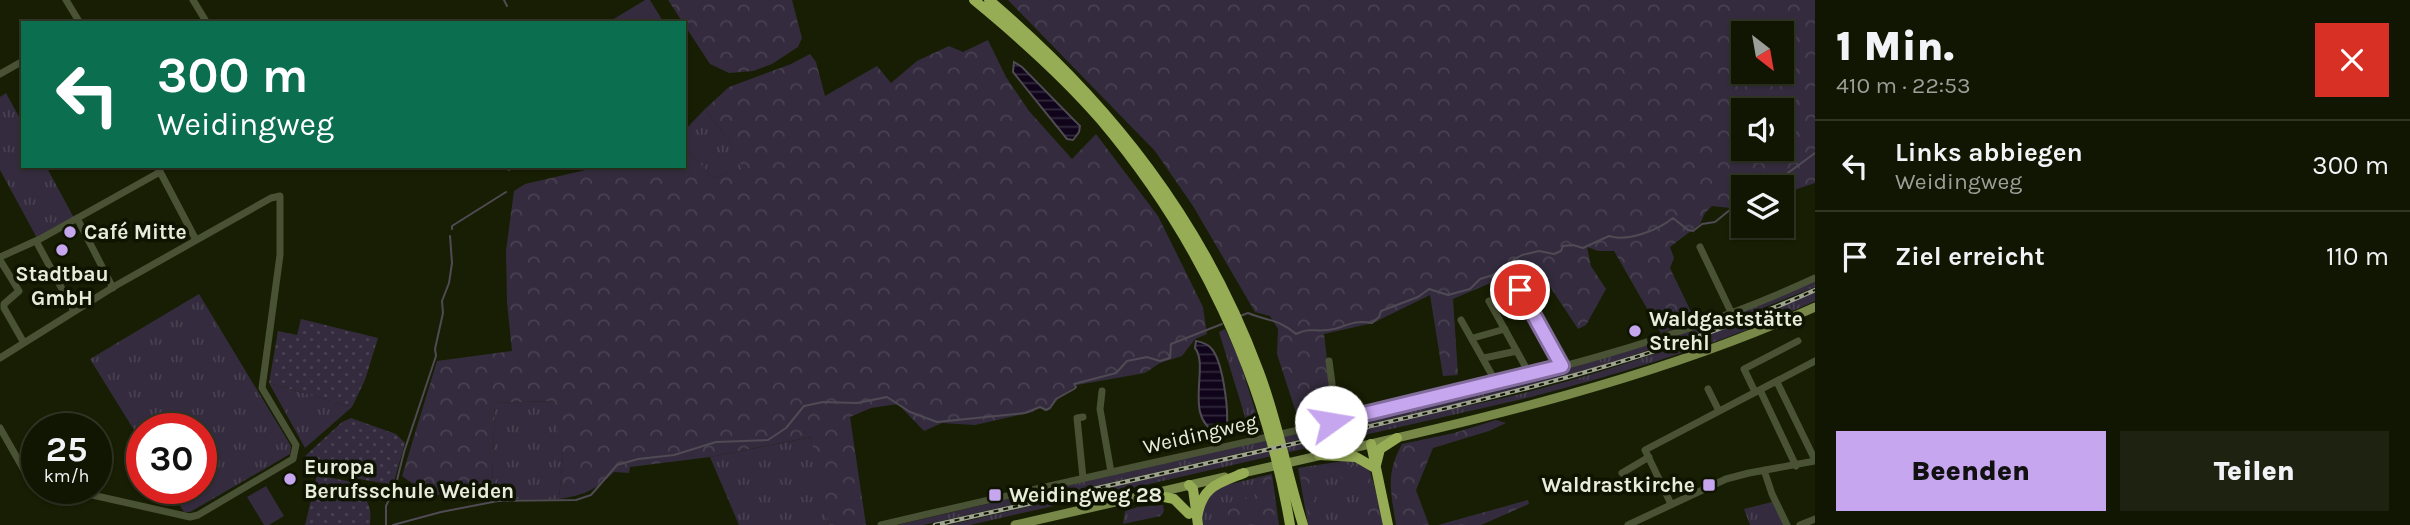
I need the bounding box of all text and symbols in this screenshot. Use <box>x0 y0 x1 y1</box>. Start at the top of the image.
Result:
north arrow <box>1731 21 1794 84</box>
map controls <box>1731 21 1794 238</box>
text: 1 Min. <box>1836 21 1954 71</box>
button: close <box>2315 23 2389 97</box>
text: 300 m <box>157 47 308 104</box>
icon: left <box>42 49 133 140</box>
text: 410 m · 22:53 <box>1836 72 1971 99</box>
button: sound <box>1731 98 1794 161</box>
text: Weidingweg <box>157 106 334 143</box>
text: Links abbiegen <box>1895 137 2083 168</box>
icon: left <box>1836 147 1874 185</box>
text: 300 m <box>2312 150 2389 181</box>
text: Weidingweg <box>1895 168 2022 195</box>
button: layers <box>1731 175 1794 238</box>
place label: Café Mitte <box>84 220 187 244</box>
marker: Café Mitte <box>62 224 78 240</box>
icon: arrive <box>1836 238 1874 276</box>
text: Ziel erreicht <box>1895 241 2045 272</box>
text: 110 m <box>2326 241 2389 272</box>
marker: Stadtbau GmbH <box>54 242 70 258</box>
pin <box>1490 260 1550 320</box>
place label: Stadtbau GmbH <box>15 262 109 310</box>
icon: arrive <box>1501 271 1539 309</box>
place label: Waldgaststätte Strehl <box>1649 307 1803 355</box>
marker: Waldgaststätte Strehl <box>1627 323 1643 339</box>
position arrow <box>1294 385 1368 459</box>
street label: Weidingweg <box>1141 409 1259 459</box>
speed limit sign: 30 <box>126 413 217 504</box>
text: 25 <box>46 429 87 470</box>
button: Beenden <box>1836 431 2106 511</box>
button: Teilen <box>2120 431 2389 511</box>
place label: Europa Berufsschule Weiden <box>304 455 514 503</box>
text: km/h <box>44 465 89 487</box>
marker: Europa Berufsschule Weiden <box>282 471 298 487</box>
place label: Waldrastkirche <box>1542 473 1695 497</box>
marker: Waldrastkirche <box>1701 477 1717 493</box>
place label: Weidingweg 28 <box>1009 483 1162 507</box>
marker: Weidingweg 28 <box>987 487 1003 503</box>

